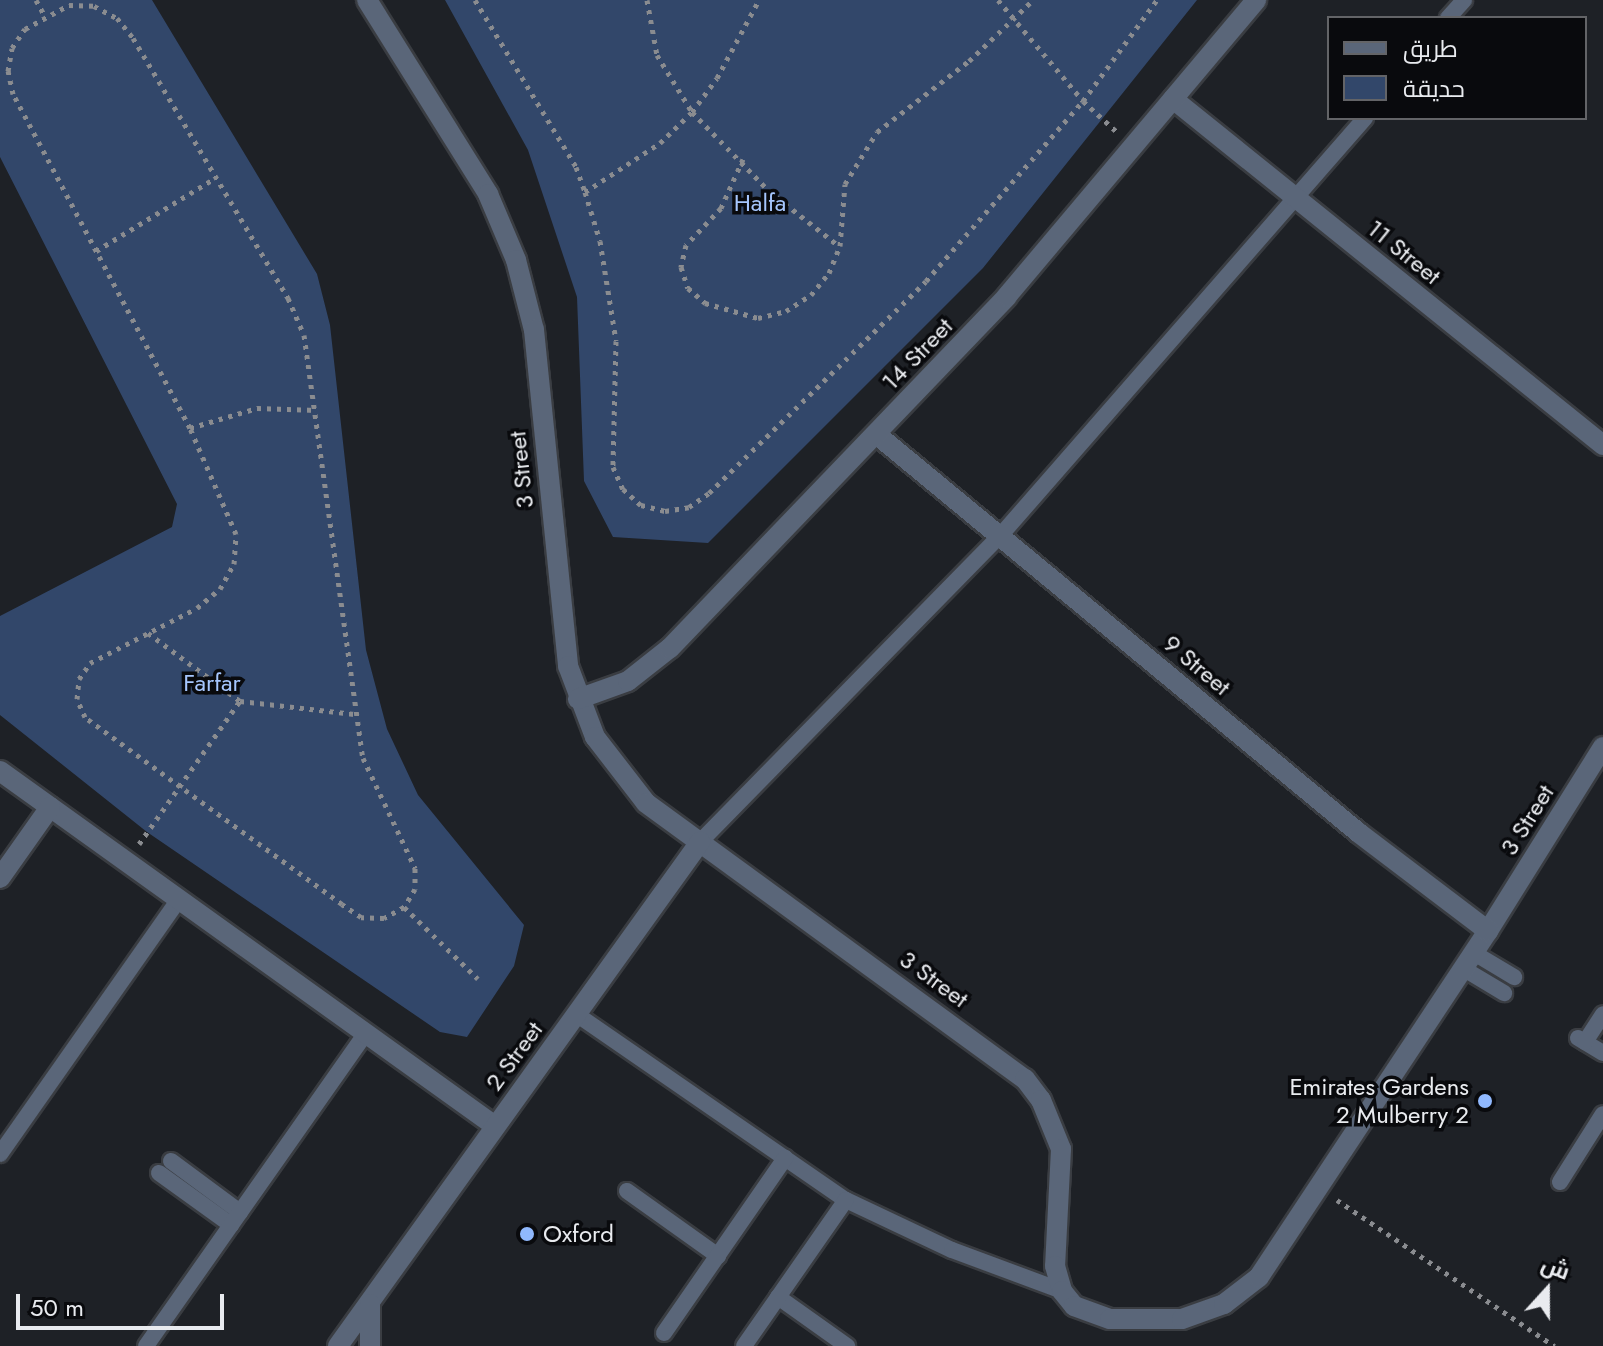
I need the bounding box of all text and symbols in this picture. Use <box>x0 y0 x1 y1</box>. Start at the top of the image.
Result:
legend <box>1327 16 1587 120</box>
text: طريق <box>1403 31 1458 66</box>
text: حديقة <box>1403 71 1465 106</box>
park label: Halfa <box>734 189 786 217</box>
street label: 11 Street <box>1361 214 1447 290</box>
street label: 14 Street <box>876 312 958 396</box>
street label: 3 Street <box>503 430 539 510</box>
street label: 9 Street <box>1158 629 1236 701</box>
park label: Farfar <box>183 669 241 697</box>
street label: 3 Street <box>1494 779 1560 861</box>
street label: 3 Street <box>894 945 974 1013</box>
street label: 2 Street <box>479 1016 549 1096</box>
place label: Emirates Gardens 2 Mulberry 2 <box>1289 1073 1469 1129</box>
marker: Emirates Gardens 2 Mulberry 2 <box>1476 1092 1494 1110</box>
place label: Oxford <box>543 1220 614 1248</box>
marker: Oxford <box>518 1225 536 1243</box>
text: ش <box>1537 1248 1575 1288</box>
north arrow <box>1507 1250 1587 1330</box>
scale bar <box>20 1278 228 1328</box>
text: 50 m <box>30 1290 84 1325</box>

